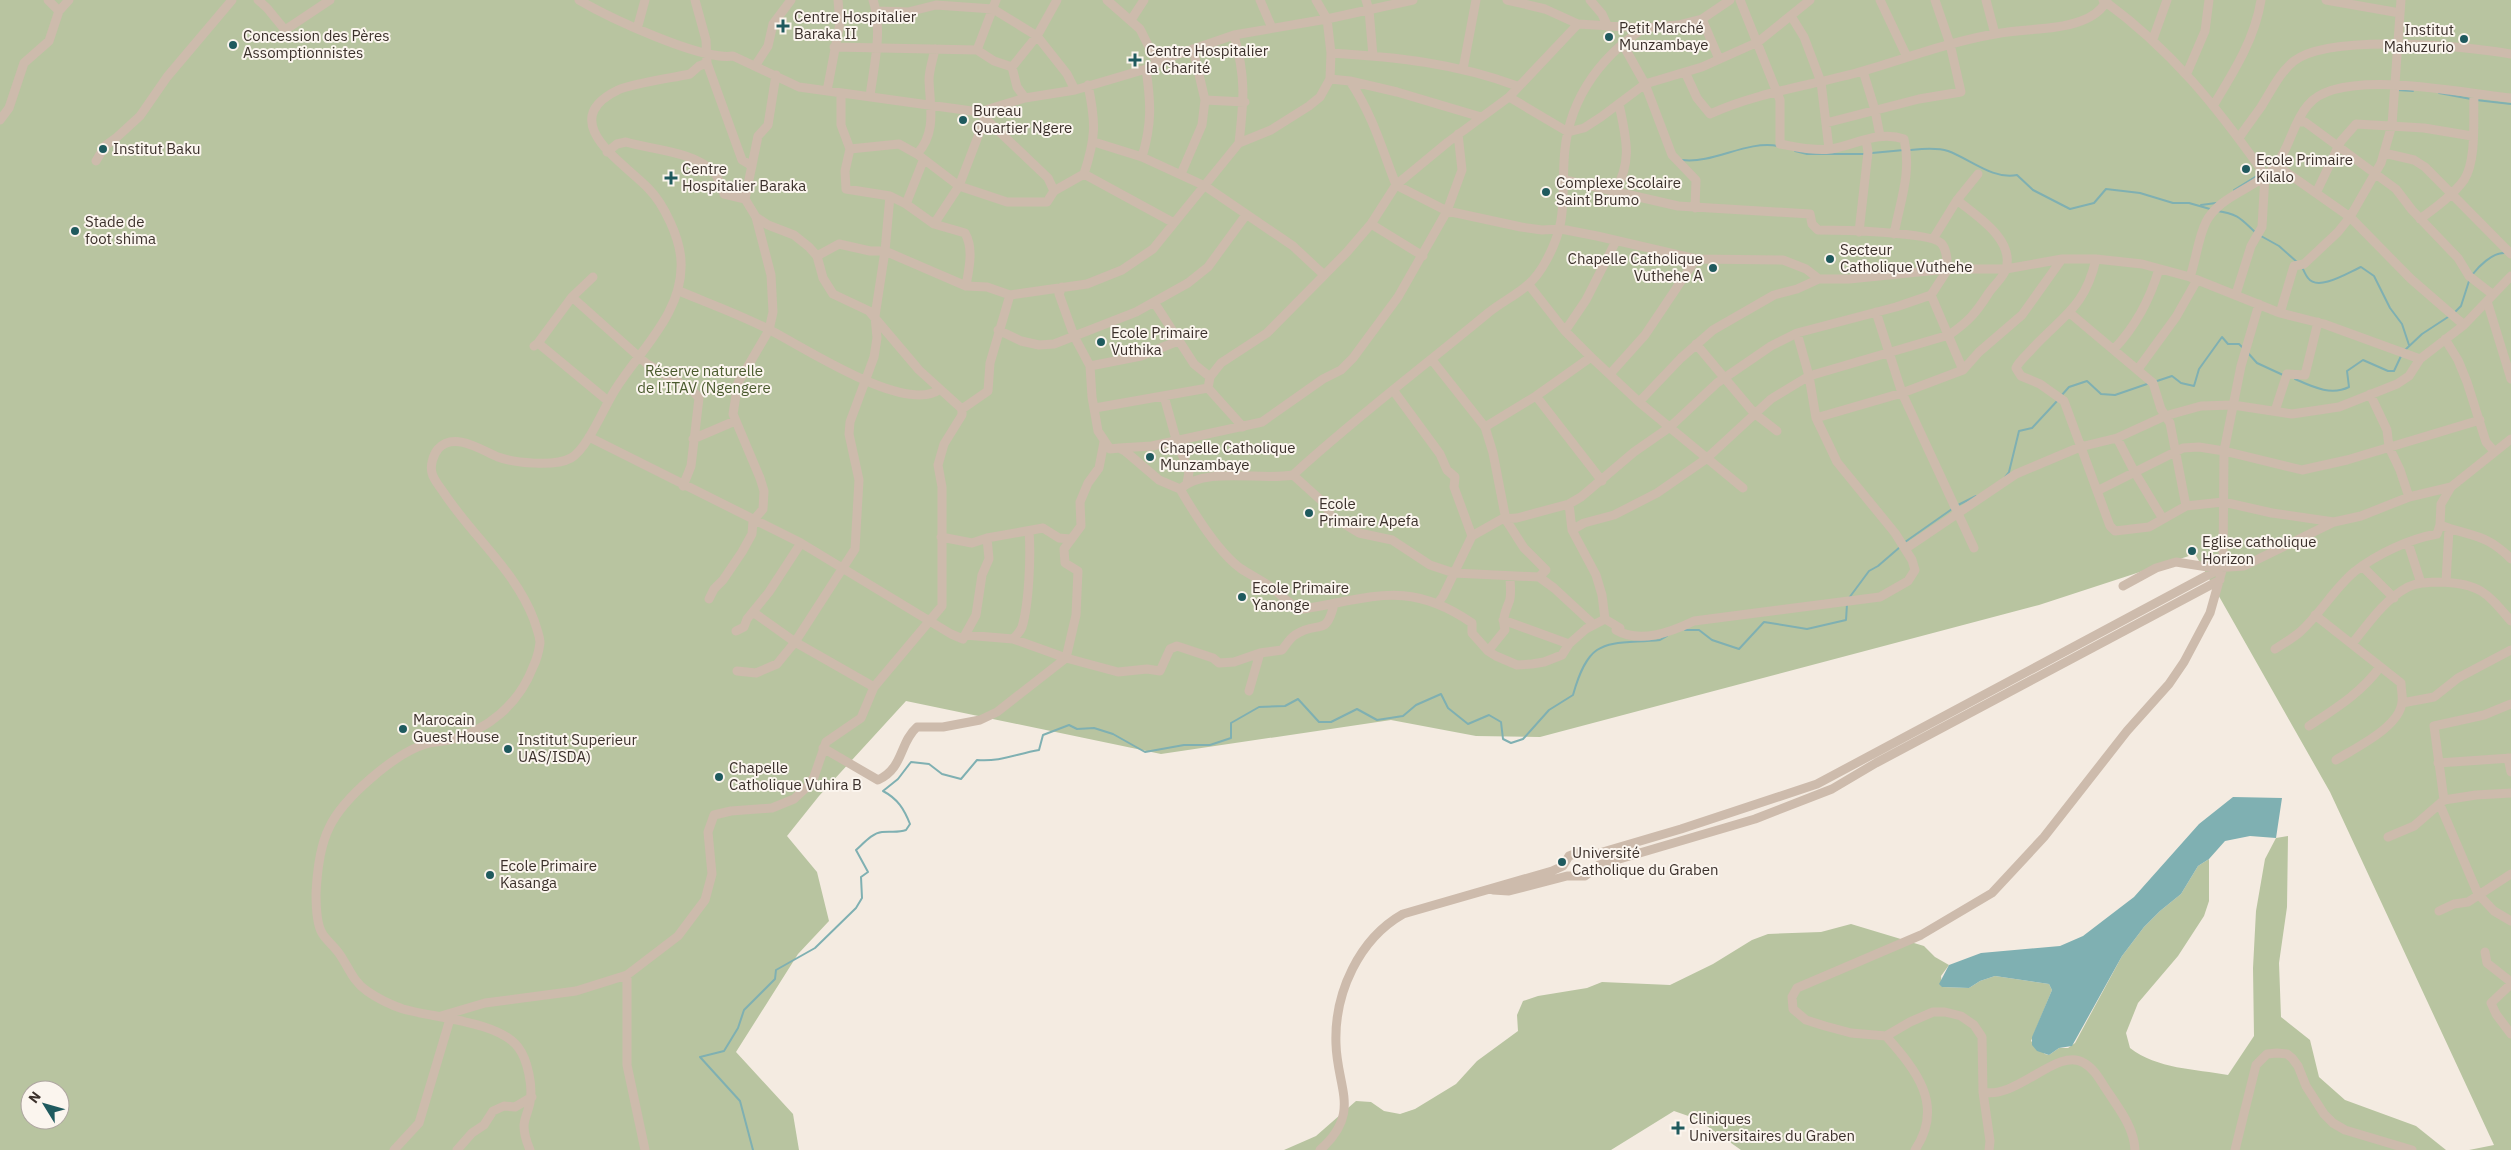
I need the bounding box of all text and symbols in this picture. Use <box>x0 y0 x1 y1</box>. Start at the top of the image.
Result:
place label: Centre Hospitalier Baraka II <box>794 7 917 43</box>
place label: Petit Marché Munzambaye <box>1619 18 1709 54</box>
marker: Centre Hospitalier Baraka II <box>776 19 790 33</box>
place label: Institut Mahuzurio <box>2384 20 2454 56</box>
place label: Concession des Pères Assomptionnistes <box>243 26 389 62</box>
marker: Petit Marché Munzambaye <box>1603 31 1615 43</box>
marker: Institut Mahuzurio <box>2458 33 2470 45</box>
marker: Concession des Pères Assomptionnistes <box>227 39 239 51</box>
place label: Centre Hospitalier la Charité <box>1146 41 1269 77</box>
marker: Centre Hospitalier la Charité <box>1128 53 1142 67</box>
place label: Bureau Quartier Ngere <box>973 101 1072 137</box>
marker: Bureau Quartier Ngere <box>957 114 969 126</box>
place label: Institut Baku <box>113 139 200 158</box>
marker: Institut Baku <box>97 143 109 155</box>
place label: Ecole Primaire Kilalo <box>2256 150 2353 186</box>
place label: Centre Hospitalier Baraka <box>682 159 806 195</box>
marker: Ecole Primaire Kilalo <box>2240 163 2252 175</box>
marker: Centre Hospitalier Baraka <box>664 171 678 185</box>
place label: Complexe Scolaire Saint Brumo <box>1556 173 1681 209</box>
marker: Complexe Scolaire Saint Brumo <box>1540 186 1552 198</box>
place label: Stade de foot shima <box>85 212 156 248</box>
marker: Stade de foot shima <box>69 225 81 237</box>
place label: Secteur Catholique Vuthehe <box>1840 240 1972 276</box>
place label: Chapelle Catholique Vuthehe A <box>1568 249 1703 285</box>
marker: Secteur Catholique Vuthehe <box>1824 253 1836 265</box>
marker: Chapelle Catholique Vuthehe A <box>1707 262 1719 274</box>
place label: Ecole Primaire Vuthika <box>1111 323 1208 359</box>
marker: Ecole Primaire Vuthika <box>1095 336 1107 348</box>
park label: Réserve naturelle de l'ITAV (Ngengere <box>637 361 771 397</box>
place label: Chapelle Catholique Munzambaye <box>1160 438 1295 474</box>
marker: Chapelle Catholique Munzambaye <box>1144 451 1156 463</box>
place label: Ecole Primaire Apefa <box>1319 494 1419 530</box>
marker: Ecole Primaire Apefa <box>1303 507 1315 519</box>
place label: Eglise catholique Horizon <box>2202 532 2317 568</box>
marker: Eglise catholique Horizon <box>2186 545 2198 557</box>
place label: Ecole Primaire Yanonge <box>1252 578 1349 614</box>
marker: Ecole Primaire Yanonge <box>1236 591 1248 603</box>
place label: Marocain Guest House <box>413 710 499 746</box>
marker: Marocain Guest House <box>397 723 409 735</box>
place label: Institut Superieur UAS/ISDA) <box>518 730 638 766</box>
marker: Institut Superieur UAS/ISDA) <box>502 743 514 755</box>
place label: Chapelle Catholique Vuhira B <box>729 758 862 794</box>
marker: Chapelle Catholique Vuhira B <box>713 771 725 783</box>
place label: Université Catholique du Graben <box>1572 843 1718 879</box>
place label: Ecole Primaire Kasanga <box>500 856 597 892</box>
marker: Université Catholique du Graben <box>1556 856 1568 868</box>
marker: Ecole Primaire Kasanga <box>484 869 496 881</box>
north arrow <box>20 1080 70 1130</box>
text: N <box>24 1088 45 1107</box>
place label: Cliniques Universitaires du Graben <box>1689 1109 1855 1145</box>
marker: Cliniques Universitaires du Graben <box>1671 1121 1685 1135</box>

